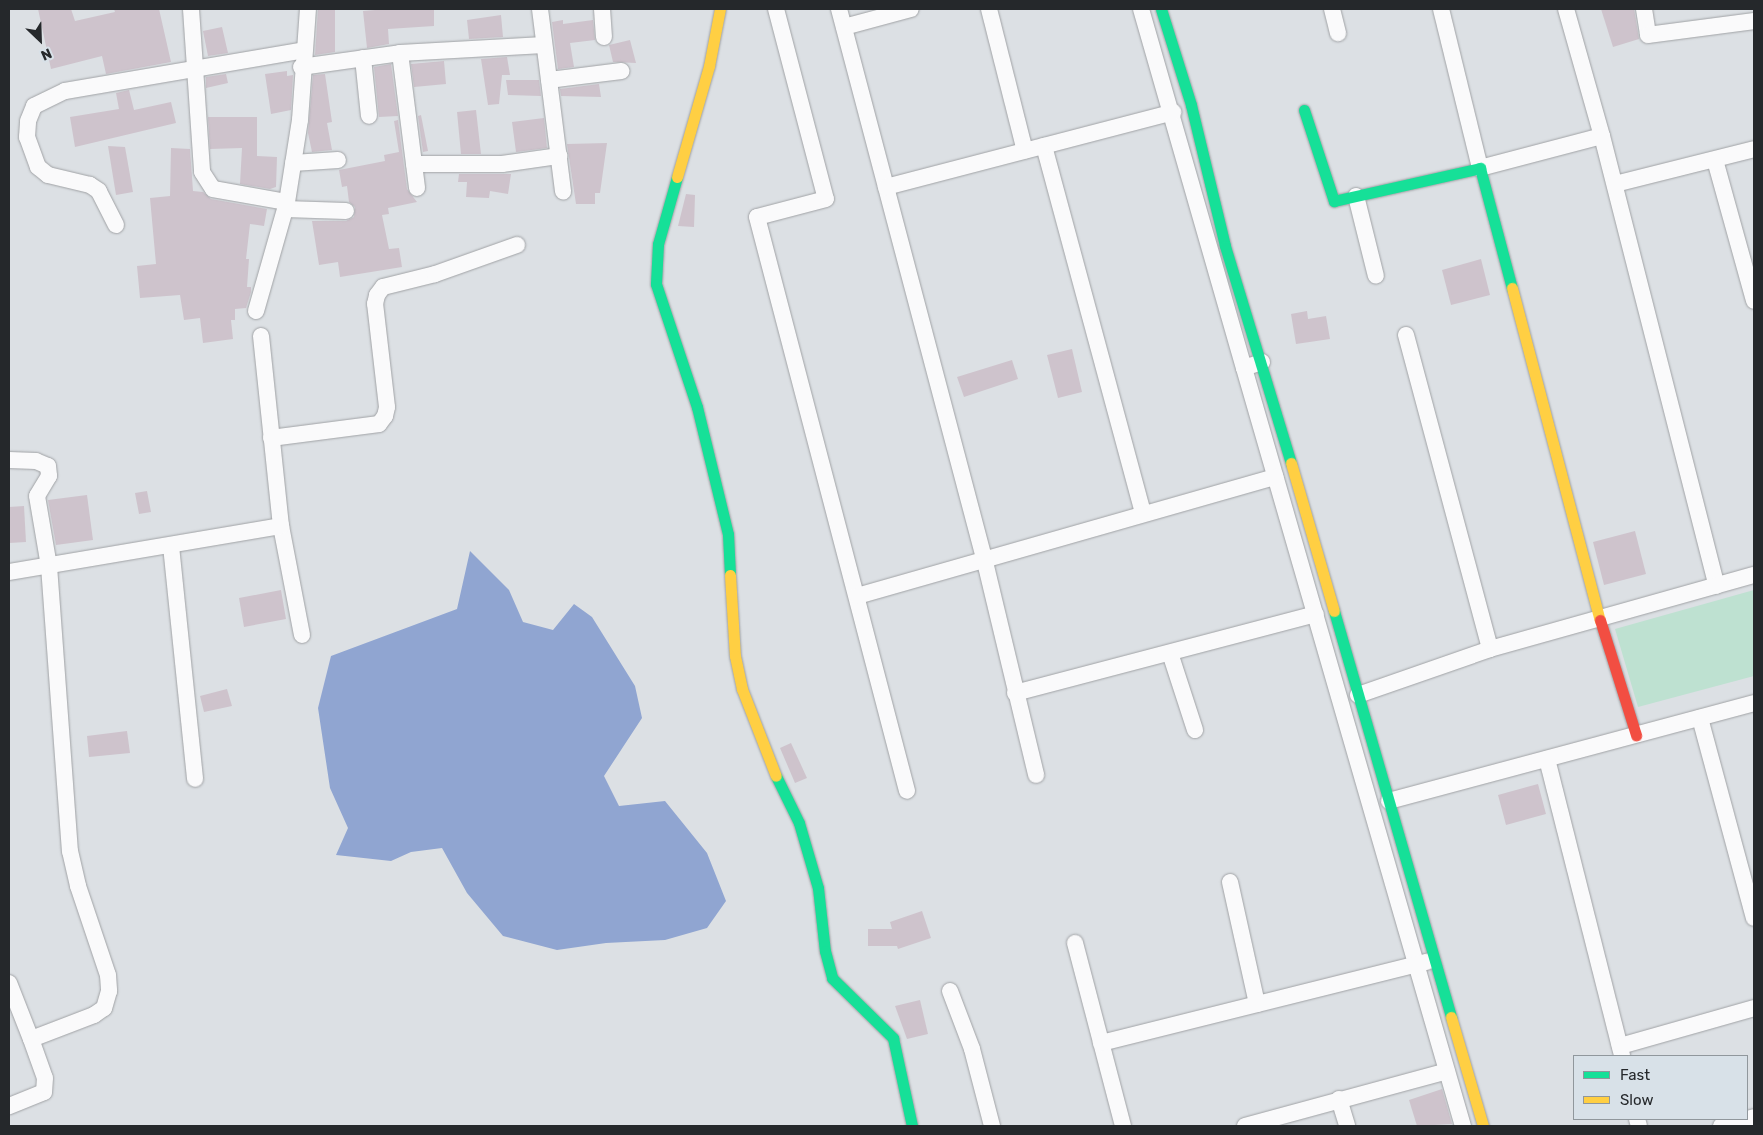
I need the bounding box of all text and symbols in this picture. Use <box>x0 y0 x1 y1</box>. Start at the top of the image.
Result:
north arrow <box>15 15 65 65</box>
text: N <box>38 44 54 64</box>
legend <box>1573 1055 1748 1120</box>
text: Fast <box>1620 1066 1650 1084</box>
text: Slow <box>1620 1091 1653 1109</box>

